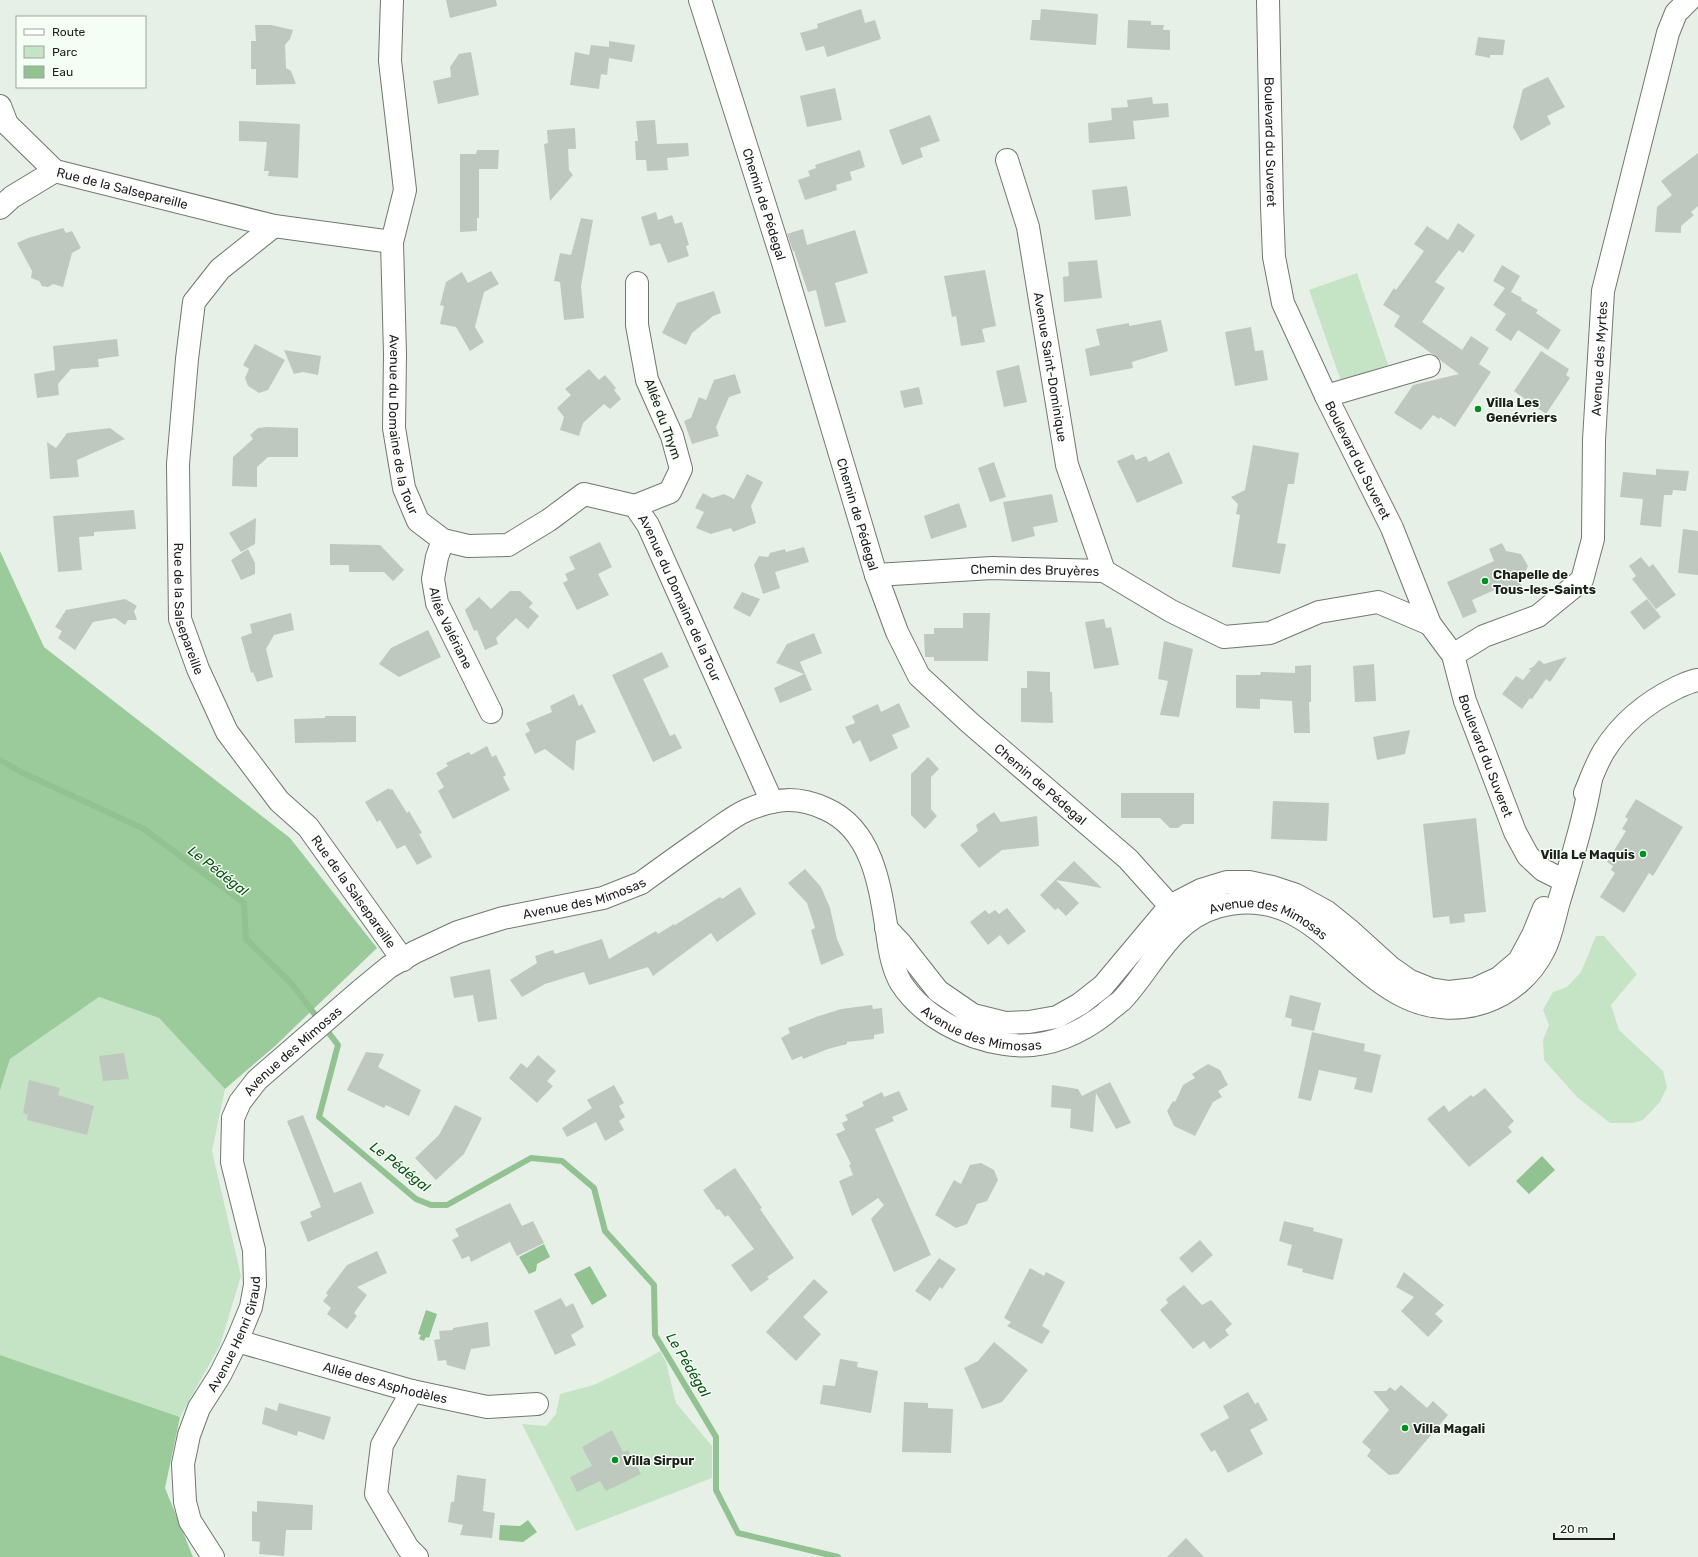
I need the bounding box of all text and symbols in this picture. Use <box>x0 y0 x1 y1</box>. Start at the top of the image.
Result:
legend <box>16 16 146 88</box>
text: Route <box>52 25 86 39</box>
text: Parc <box>52 45 78 59</box>
text: Eau <box>52 65 73 79</box>
street label: Boulevard du Suveret <box>1262 77 1280 207</box>
street label: Chemin de Pédegal <box>740 146 789 262</box>
street label: Rue de la Salsepareille <box>55 164 190 212</box>
street label: Avenue Saint-Dominique <box>1031 291 1071 443</box>
street label: Avenue des Myrtes <box>1588 300 1610 416</box>
street label: Avenue du Domaine de la Tour <box>386 334 422 516</box>
street label: Allée du Thym <box>641 377 685 461</box>
place label: Villa Les Genévriers <box>1486 395 1557 425</box>
street label: Boulevard du Suveret <box>1322 398 1394 522</box>
marker: Villa Les Genévriers <box>1473 404 1483 414</box>
street label: Chemin de Pédegal <box>834 456 882 572</box>
street label: Avenue du Domaine de la Tour <box>635 511 725 684</box>
street label: Rue de la Salsepareille <box>172 543 207 677</box>
street label: Chemin des Bruyères <box>970 560 1100 578</box>
place label: Chapelle de Tous-les-Saints <box>1493 567 1596 597</box>
marker: Chapelle de Tous-les-Saints <box>1480 576 1490 586</box>
street label: Allée Valériane <box>427 586 476 671</box>
street label: Boulevard du Suveret <box>1456 693 1516 819</box>
street label: Chemin de Pédegal <box>992 740 1090 828</box>
street label: Rue de la Salsepareille <box>309 832 399 951</box>
water label: Le Pédégal <box>184 842 252 900</box>
place label: Villa Le Maquis <box>1540 847 1635 862</box>
marker: Villa Le Maquis <box>1638 849 1648 859</box>
street label: Avenue des Mimosas <box>521 874 649 921</box>
street label: Avenue des Mimosas <box>1207 895 1331 942</box>
street label: Avenue des Mimosas <box>919 1002 1043 1053</box>
street label: Avenue des Mimosas <box>240 1003 345 1098</box>
water label: Le Pédégal <box>366 1138 434 1196</box>
street label: Avenue Henri Giraud <box>204 1276 263 1394</box>
water label: Le Pédégal <box>662 1330 714 1401</box>
street label: Allée des Asphodèles <box>321 1359 449 1406</box>
place label: Villa Magali <box>1413 1421 1485 1436</box>
marker: Villa Magali <box>1400 1423 1410 1433</box>
place label: Villa Sirpur <box>623 1453 694 1468</box>
marker: Villa Sirpur <box>610 1455 620 1465</box>
scale bar <box>1554 1515 1614 1541</box>
text: 20 m <box>1560 1522 1588 1536</box>

